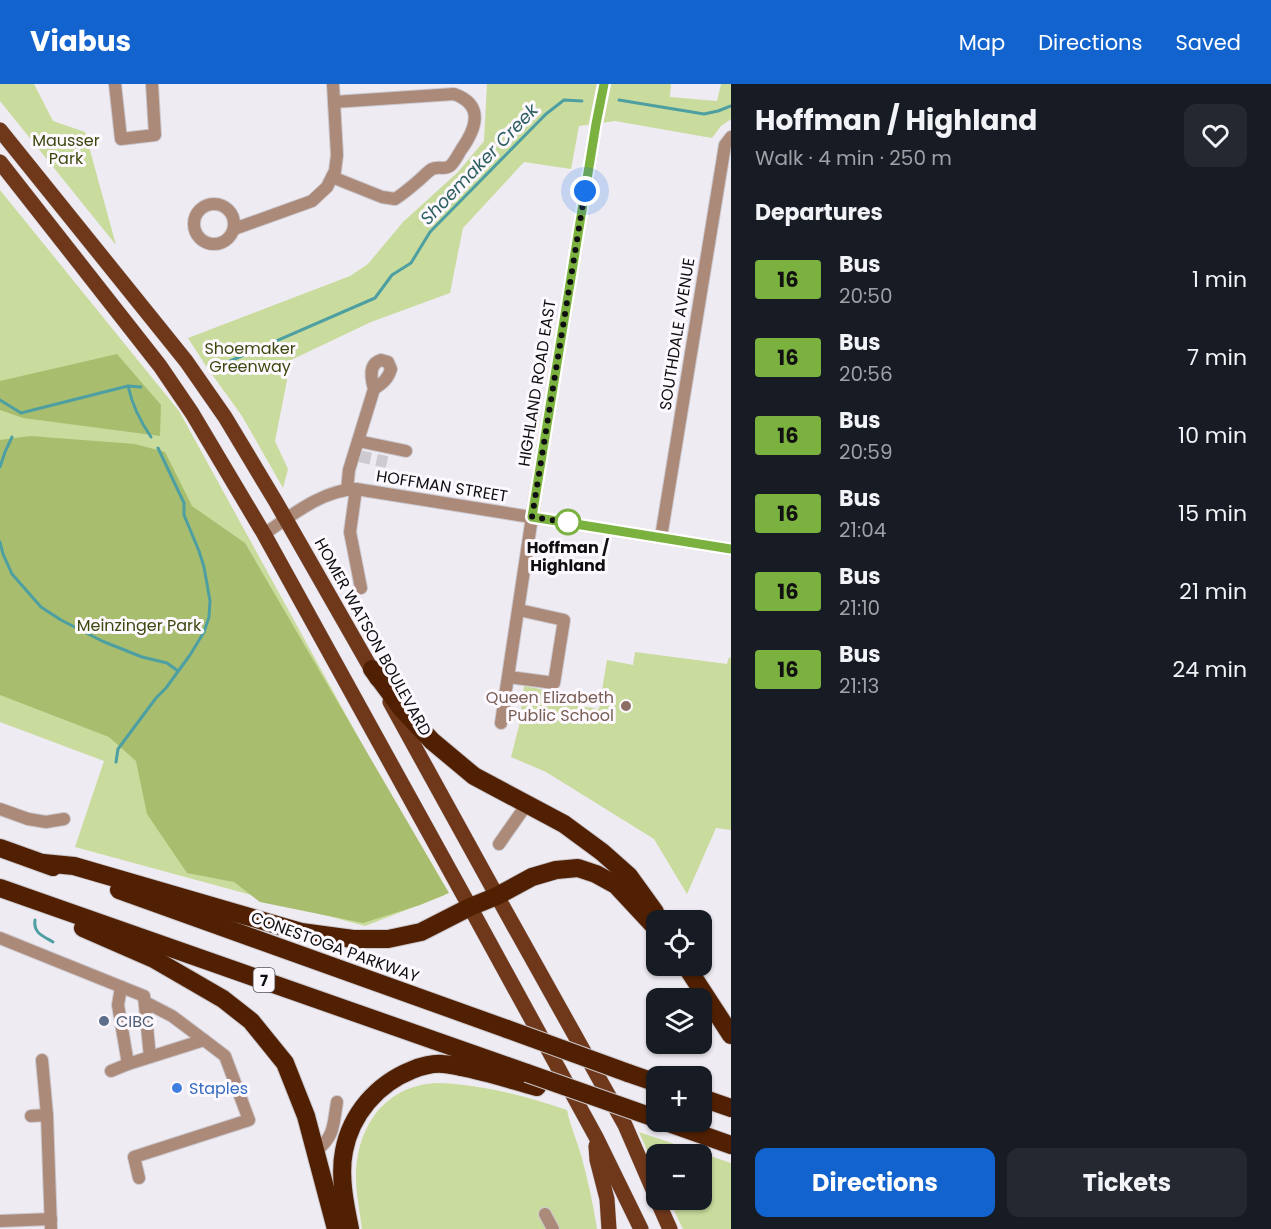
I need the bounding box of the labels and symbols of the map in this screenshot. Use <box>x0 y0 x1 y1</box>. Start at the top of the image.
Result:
water label: Shoemaker Creek <box>414 97 544 230</box>
park label: Mausser Park <box>32 129 100 170</box>
your location <box>570 176 600 206</box>
street label: SOUTHDALE AVENUE <box>654 256 700 412</box>
street label: HIGHLAND ROAD EAST <box>512 298 562 468</box>
park label: Shoemaker Greenway <box>204 337 296 378</box>
street label: HOFFMAN STREET <box>375 464 510 508</box>
marker: Hoffman / Highland <box>555 509 581 535</box>
street label: HOMER WATSON BOULEVARD <box>309 534 437 740</box>
place label: Hoffman / Highland <box>527 536 610 577</box>
park label: Meinzinger Park <box>77 614 202 637</box>
place label: Queen Elizabeth Public School <box>486 686 614 727</box>
marker: Queen Elizabeth Public School <box>619 699 633 713</box>
street label: CONESTOGA PARKWAY <box>248 906 423 988</box>
road number: 7 <box>254 968 274 992</box>
place label: CIBC <box>116 1010 154 1033</box>
marker: CIBC <box>97 1014 111 1028</box>
place label: Staples <box>189 1077 248 1100</box>
marker: Staples <box>170 1081 184 1095</box>

